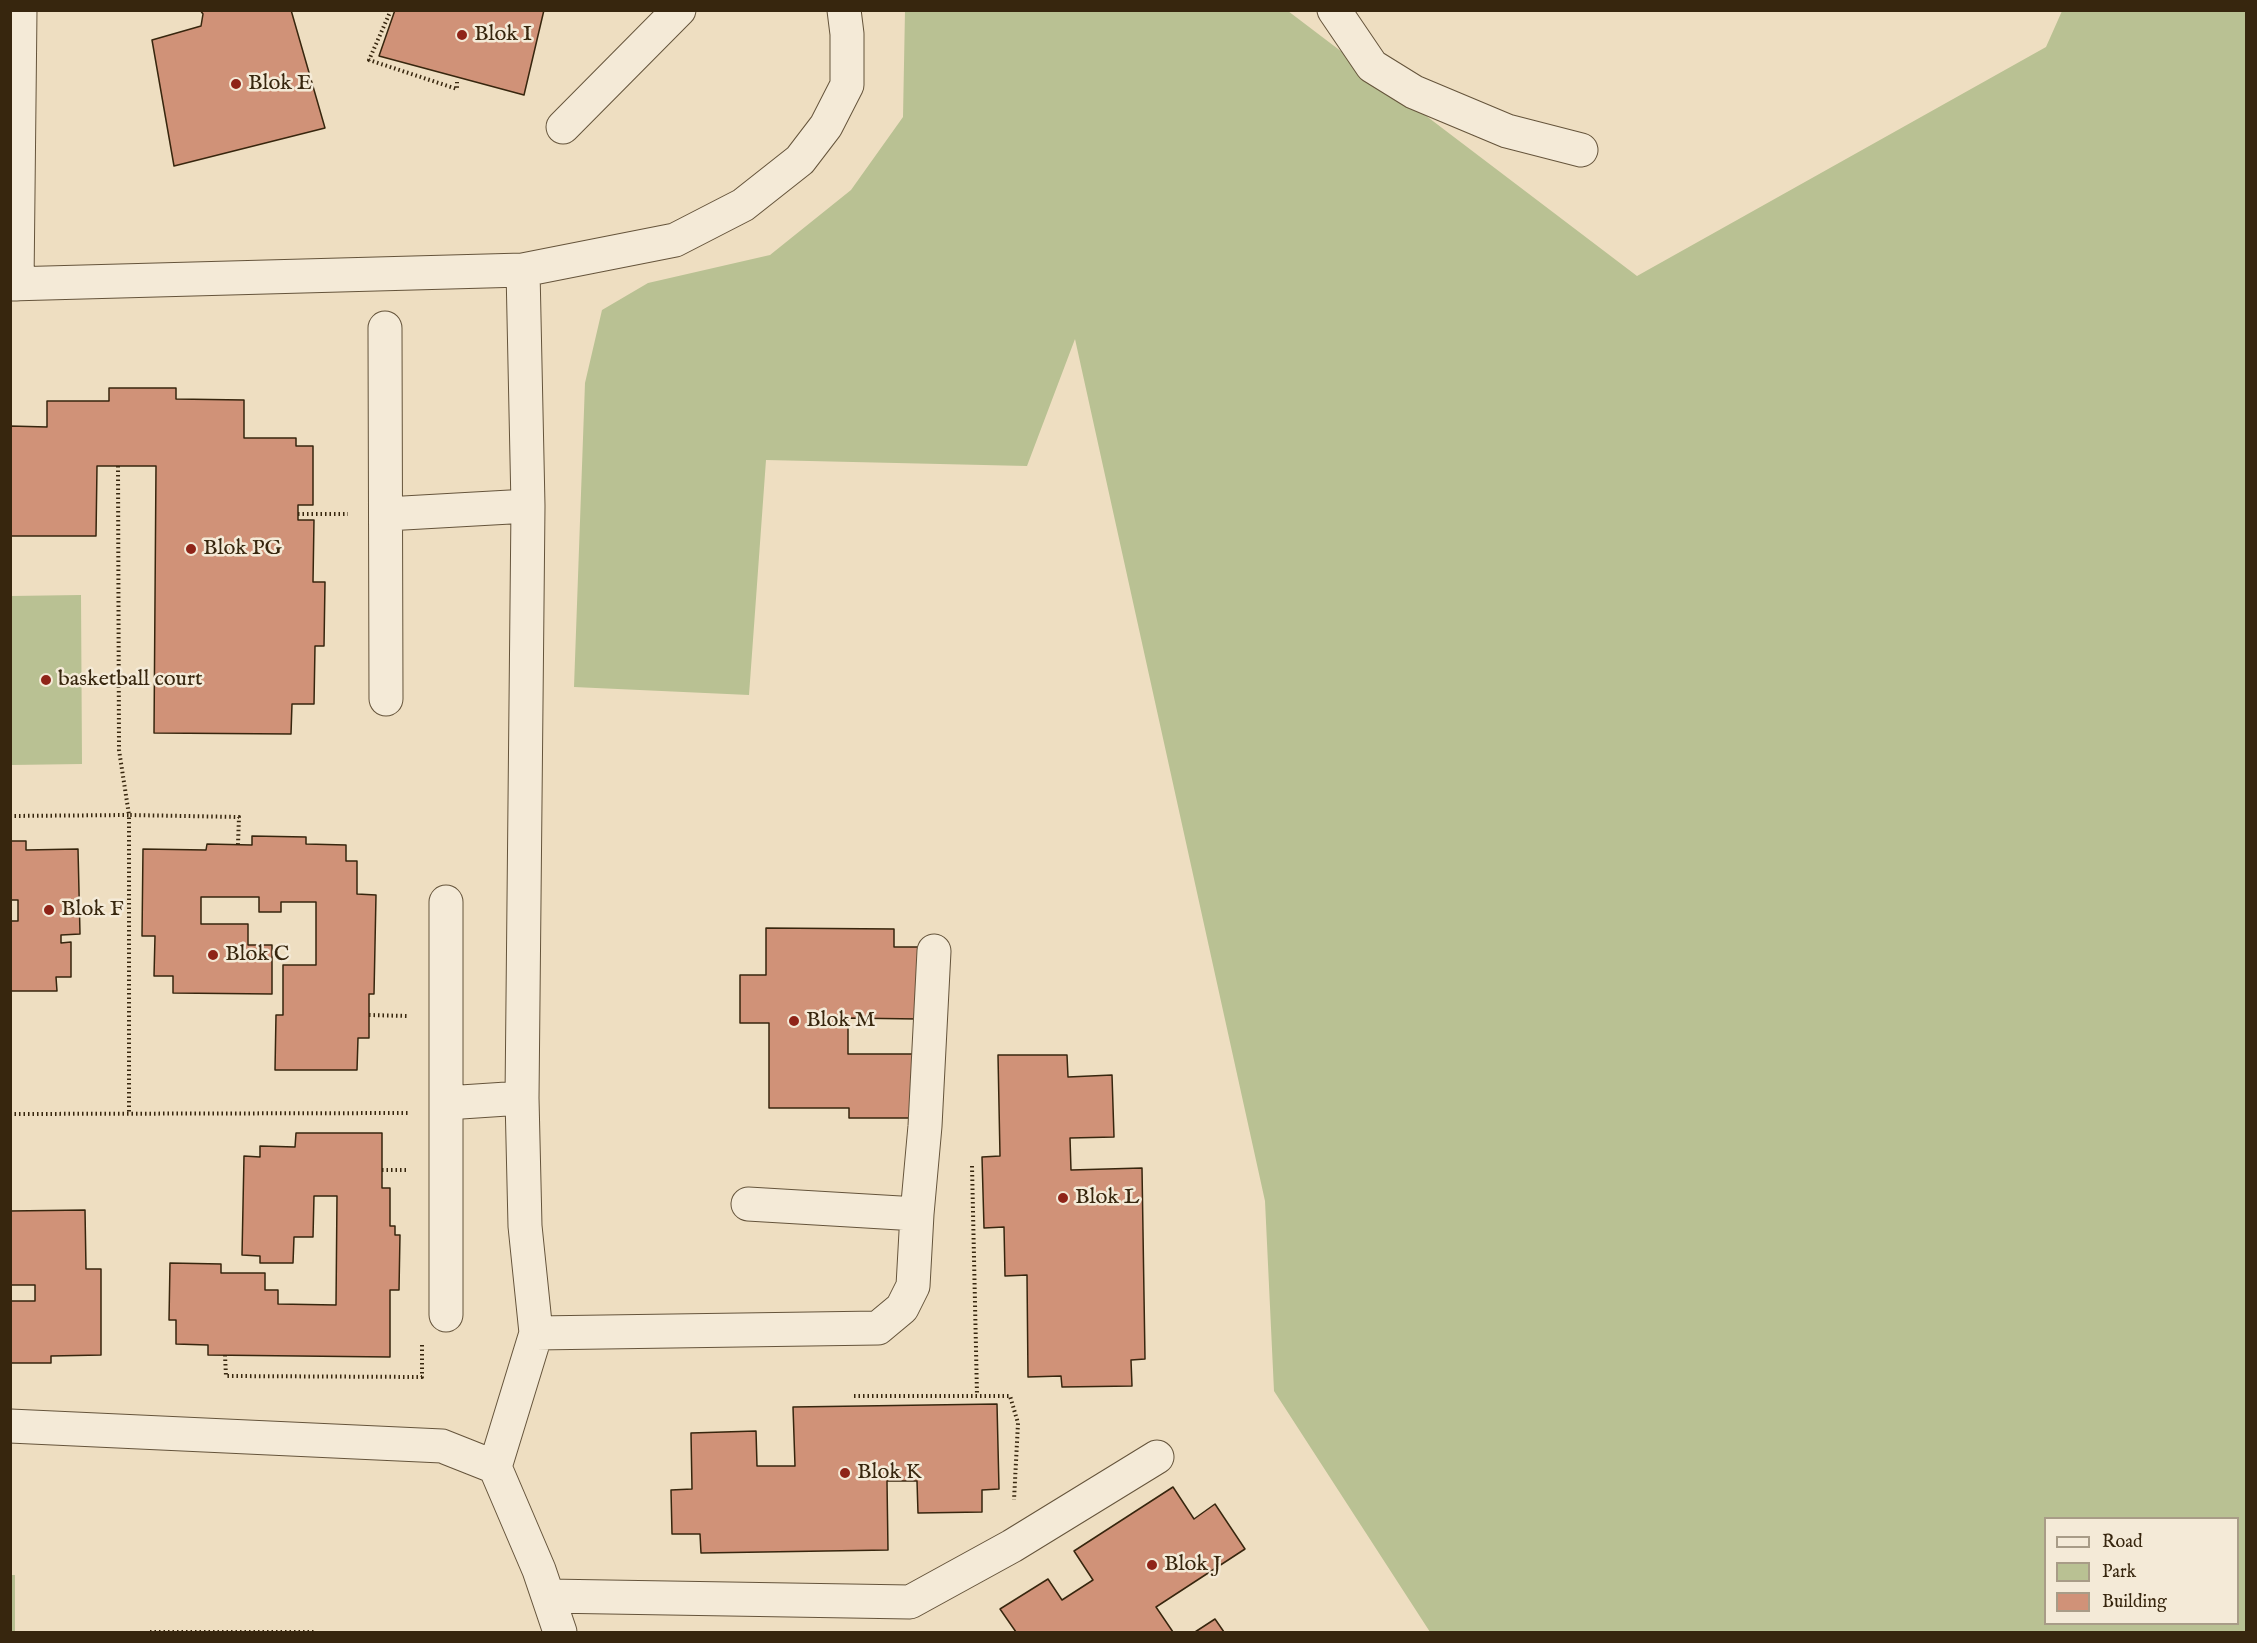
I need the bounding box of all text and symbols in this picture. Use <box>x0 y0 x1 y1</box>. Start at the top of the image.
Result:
place label: Blok I <box>474 22 532 48</box>
marker: Blok I <box>455 28 469 42</box>
place label: Blok E <box>248 71 312 97</box>
marker: Blok E <box>229 77 243 91</box>
place label: Blok PG <box>203 536 282 562</box>
marker: Blok PG <box>184 542 198 556</box>
place label: basketball court <box>58 667 203 693</box>
marker: basketball court <box>39 673 53 687</box>
place label: Blok F <box>61 897 124 923</box>
marker: Blok F <box>42 903 56 917</box>
place label: Blok C <box>225 942 290 968</box>
marker: Blok C <box>206 948 220 962</box>
place label: Blok M <box>806 1008 875 1034</box>
marker: Blok M <box>787 1014 801 1028</box>
place label: Blok L <box>1075 1185 1139 1211</box>
marker: Blok L <box>1056 1191 1070 1205</box>
place label: Blok K <box>857 1460 922 1486</box>
marker: Blok K <box>838 1466 852 1480</box>
legend <box>2044 1517 2239 1625</box>
text: Road <box>2102 1531 2143 1554</box>
place label: Blok J <box>1164 1552 1222 1578</box>
marker: Blok J <box>1145 1558 1159 1572</box>
text: Park <box>2102 1561 2136 1584</box>
text: Building <box>2102 1591 2167 1614</box>

